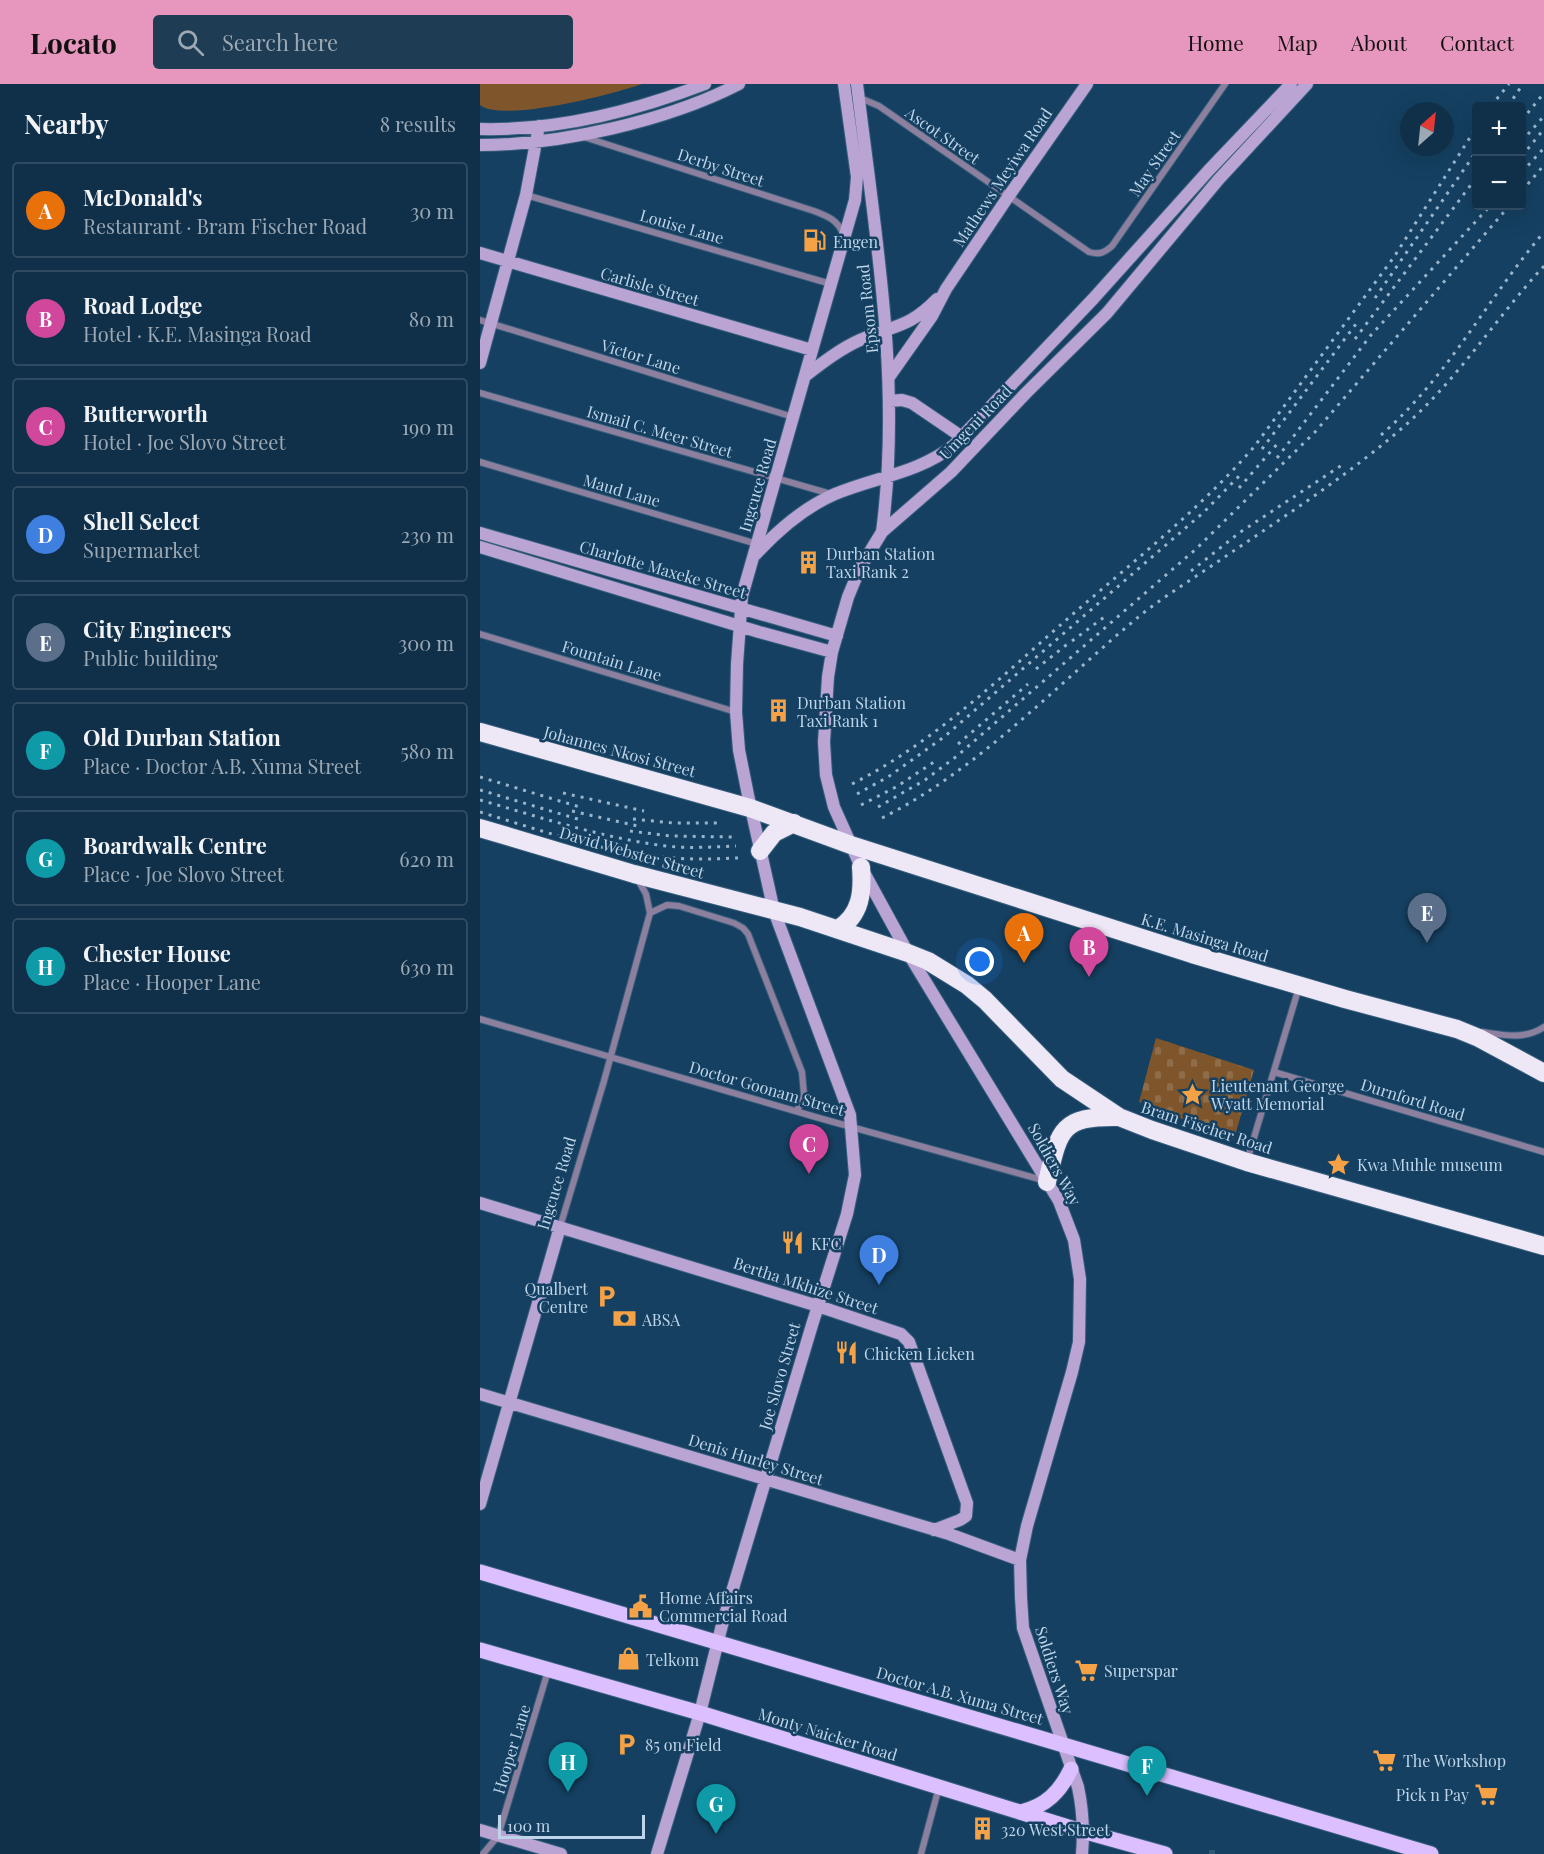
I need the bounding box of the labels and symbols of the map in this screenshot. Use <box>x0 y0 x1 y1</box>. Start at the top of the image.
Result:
street label: Ascot Street <box>901 101 985 168</box>
north arrow <box>1400 102 1454 156</box>
street label: Mathews Meyiwa Road <box>948 104 1056 250</box>
street label: May Street <box>1124 125 1185 200</box>
street label: Derby Street <box>675 143 767 191</box>
street label: Louise Lane <box>638 204 726 248</box>
fuel station icon: Engen <box>802 228 828 254</box>
place label: Engen <box>833 231 879 252</box>
street label: Carlisle Street <box>598 262 702 310</box>
street label: Epsom Road <box>852 263 882 355</box>
street label: Victor Lane <box>598 334 683 378</box>
street label: Umgeni Road <box>934 380 1016 464</box>
street label: Ismail C. Meer Street <box>585 400 736 462</box>
street label: Ingcuce Road <box>734 436 780 534</box>
street label: Maud Lane <box>581 469 663 511</box>
street label: Charlotte Maxeke Street <box>577 535 749 603</box>
place label: Durban Station Taxi Rank 2 <box>826 543 936 582</box>
building icon: Durban Station Taxi Rank 2 <box>795 549 821 575</box>
street label: Fountain Lane <box>560 635 664 685</box>
place label: Durban Station Taxi Rank 1 <box>797 692 907 731</box>
building icon: Durban Station Taxi Rank 1 <box>766 698 792 724</box>
street label: Johannes Nkosi Street <box>541 720 698 781</box>
street label: David Webster Street <box>557 821 707 883</box>
pin: E <box>1408 894 1446 943</box>
street label: K.E. Masinga Road <box>1139 908 1271 966</box>
pin: A <box>1004 914 1044 963</box>
pin: B <box>1070 928 1108 977</box>
your location <box>965 947 994 976</box>
street label: Doctor Goonam Street <box>687 1056 847 1120</box>
street label: Durnford Road <box>1358 1073 1468 1125</box>
place label: Lieutenant George Wyatt Memorial <box>1210 1075 1344 1114</box>
place icon: Lieutenant George Wyatt Memorial <box>1180 1081 1206 1107</box>
street label: Bram Fischer Road <box>1139 1096 1275 1158</box>
street label: Soldiers Way <box>1024 1119 1086 1209</box>
pin: C <box>790 1124 828 1174</box>
street label: Ingcuce Road <box>532 1134 580 1232</box>
place icon: Kwa Muhle museum <box>1326 1151 1352 1177</box>
place label: Kwa Muhle museum <box>1357 1154 1503 1175</box>
restaurant icon: KFC <box>780 1230 806 1256</box>
place label: KFC <box>811 1233 841 1254</box>
pin: D <box>860 1236 898 1285</box>
street label: Bertha Mkhize Street <box>731 1252 881 1318</box>
place label: Qualbert Centre <box>524 1278 588 1317</box>
parking icon: Qualbert Centre <box>593 1284 619 1310</box>
bank icon: ABSA <box>611 1306 637 1332</box>
place label: ABSA <box>641 1309 681 1330</box>
street label: Joe Slovo Street <box>753 1319 804 1433</box>
restaurant icon: Chicken Licken <box>833 1340 859 1366</box>
place label: Chicken Licken <box>864 1343 975 1364</box>
street label: Denis Hurley Street <box>686 1428 826 1490</box>
place label: Home Affairs Commercial Road <box>659 1587 787 1626</box>
public building icon: Home Affairs Commercial Road <box>628 1593 654 1619</box>
street label: Soldiers Way <box>1031 1623 1079 1717</box>
shop icon: Telkom <box>615 1646 641 1672</box>
place label: Telkom <box>646 1649 699 1670</box>
supermarket icon: Superspar <box>1073 1657 1099 1683</box>
place label: Superspar <box>1104 1660 1178 1681</box>
street label: Doctor A.B. Xuma Street <box>874 1661 1046 1729</box>
street label: Hooper Lane <box>487 1702 535 1796</box>
street label: Monty Naicker Road <box>756 1703 900 1765</box>
parking icon: 85 on Field <box>614 1731 640 1757</box>
place label: 85 on Field <box>645 1734 722 1755</box>
pin: H <box>548 1742 587 1792</box>
pin: F <box>1128 1746 1166 1796</box>
supermarket icon: The Workshop <box>1372 1747 1398 1773</box>
place label: The Workshop <box>1403 1750 1506 1771</box>
supermarket icon: Pick n Pay <box>1474 1781 1500 1807</box>
pin: G <box>696 1784 736 1834</box>
place label: Pick n Pay <box>1396 1784 1469 1805</box>
scale bar <box>498 1812 645 1840</box>
building icon: 320 West Street <box>970 1816 996 1842</box>
place label: 320 West Street <box>1001 1819 1110 1840</box>

